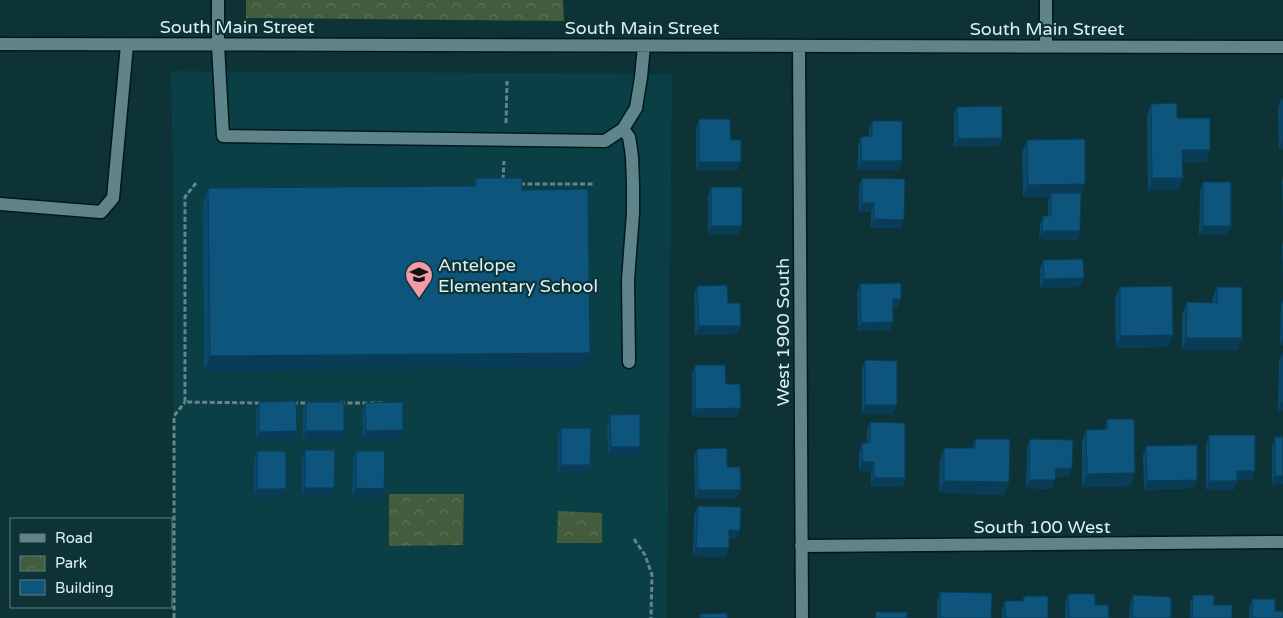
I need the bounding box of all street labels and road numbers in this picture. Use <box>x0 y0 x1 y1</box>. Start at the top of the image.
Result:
street label: South Main Street <box>160 16 314 38</box>
street label: South Main Street <box>565 17 719 39</box>
street label: South Main Street <box>970 18 1124 40</box>
street label: West 1900 South <box>772 258 794 406</box>
street label: South 100 West <box>973 516 1111 538</box>

